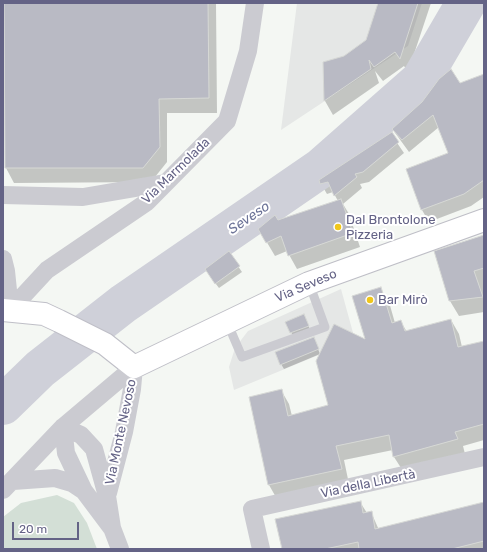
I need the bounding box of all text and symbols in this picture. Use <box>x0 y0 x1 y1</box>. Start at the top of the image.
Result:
street label: Via Marmolada <box>139 135 213 207</box>
water label: Seveso <box>225 198 273 238</box>
place label: Dal Brontolone Pizzeria <box>346 212 436 243</box>
marker: Dal Brontolone Pizzeria <box>333 222 343 232</box>
street label: Via Seveso <box>273 266 339 306</box>
place label: Bar Mirò <box>378 292 428 308</box>
marker: Bar Mirò <box>365 295 375 305</box>
street label: Via Monte Nevoso <box>102 378 140 486</box>
street label: Via della Libertà <box>319 466 417 502</box>
scale bar <box>14 514 81 540</box>
text: 20 m <box>19 522 47 536</box>

